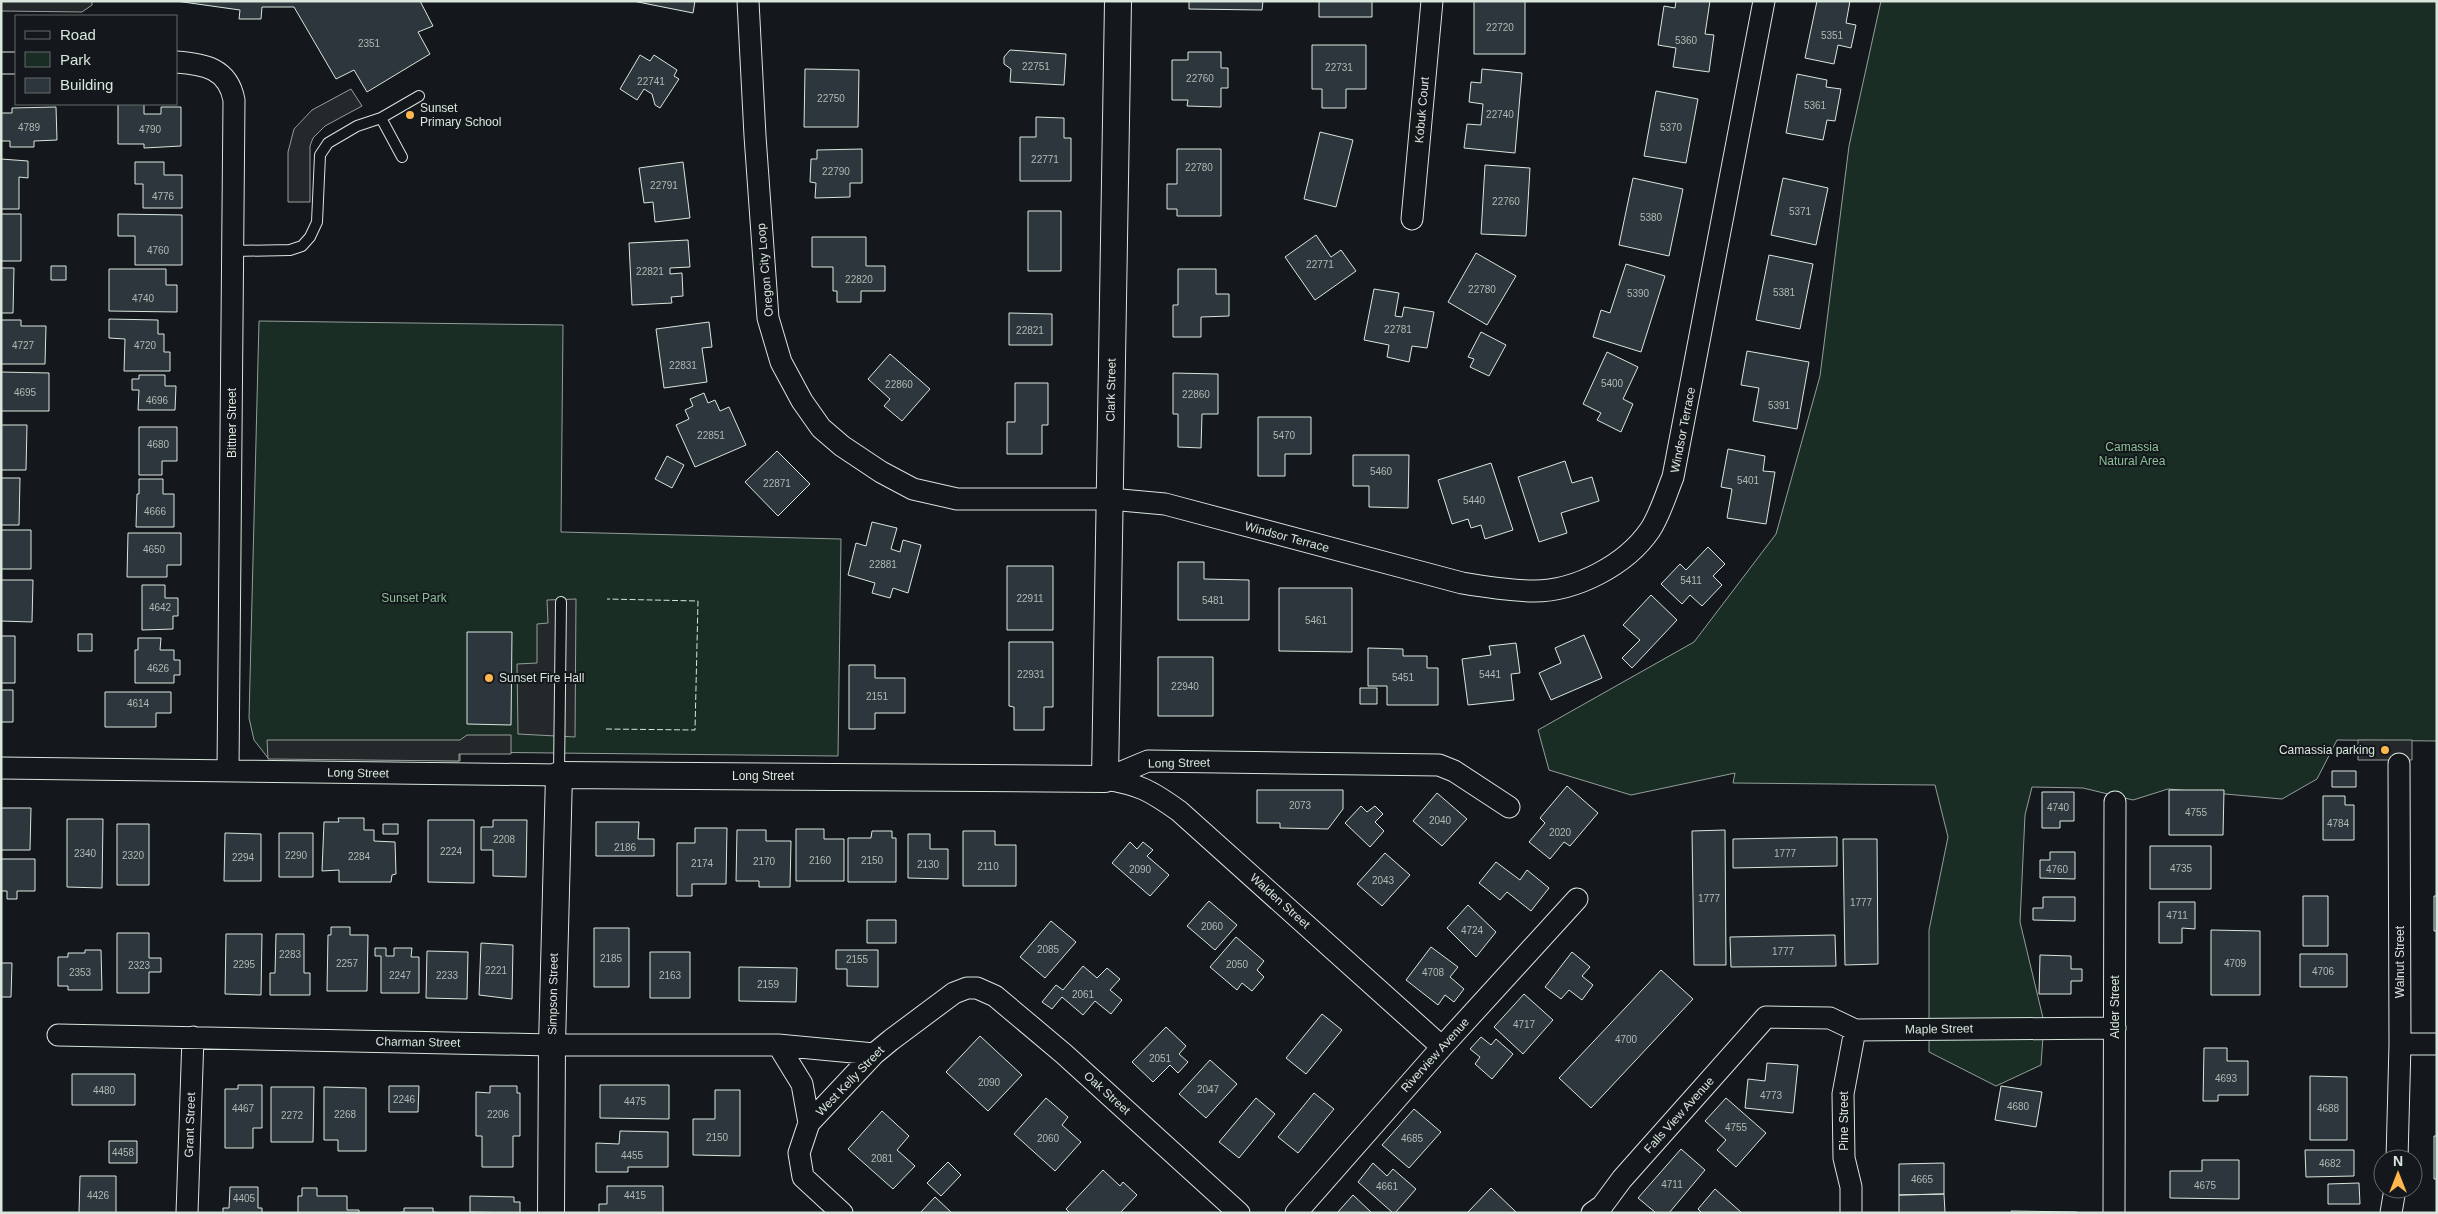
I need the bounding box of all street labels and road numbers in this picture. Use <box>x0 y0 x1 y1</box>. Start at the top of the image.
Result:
street label: Kobuk Court <box>1412 76 1432 144</box>
street label: Oregon City Loop <box>754 222 776 317</box>
street label: Clark Street <box>1103 358 1119 422</box>
street label: Windsor Terrace <box>1668 386 1698 474</box>
street label: Bittner Street <box>225 387 239 458</box>
street label: Windsor Terrace <box>1243 519 1331 555</box>
street label: Long Street <box>1148 755 1211 771</box>
street label: Long Street <box>327 765 390 781</box>
street label: Long Street <box>732 769 795 783</box>
street label: Walden Street <box>1247 871 1313 932</box>
street label: Walnut Street <box>2393 925 2407 998</box>
street label: Simpson Street <box>545 952 561 1035</box>
street label: Alder Street <box>2108 975 2122 1039</box>
street label: Riverview Avenue <box>1398 1015 1472 1095</box>
street label: Maple Street <box>1905 1021 1974 1037</box>
street label: Charman Street <box>376 1034 461 1050</box>
street label: West Kelly Street <box>813 1043 887 1119</box>
street label: Oak Street <box>1081 1069 1133 1118</box>
street label: Falls View Avenue <box>1641 1074 1717 1156</box>
street label: Grant Street <box>182 1091 198 1158</box>
street label: Pine Street <box>1837 1091 1851 1151</box>

